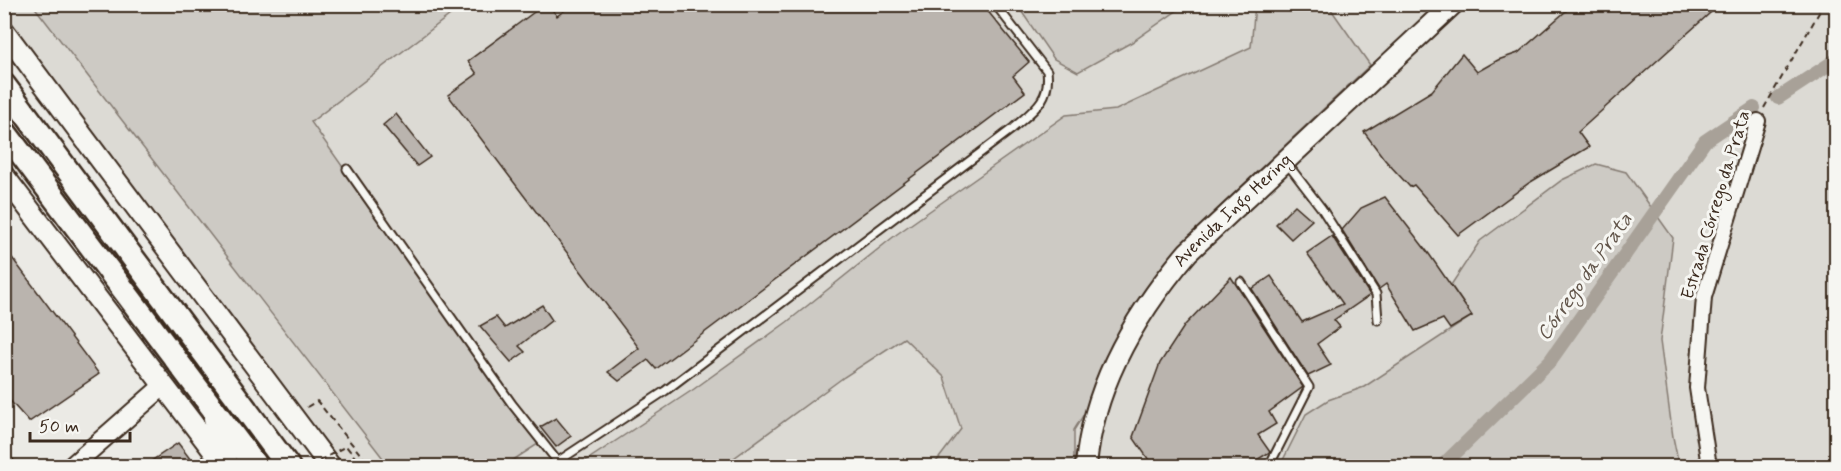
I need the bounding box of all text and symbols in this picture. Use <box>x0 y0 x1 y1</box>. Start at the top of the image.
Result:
street label: Estrada Córrego da Prata <box>1676 108 1757 303</box>
street label: Avenida Ingo Hering <box>1168 148 1298 272</box>
water label: Córrego da Prata <box>1531 208 1641 347</box>
scale bar <box>30 405 130 443</box>
text: 50 m <box>39 415 79 439</box>

